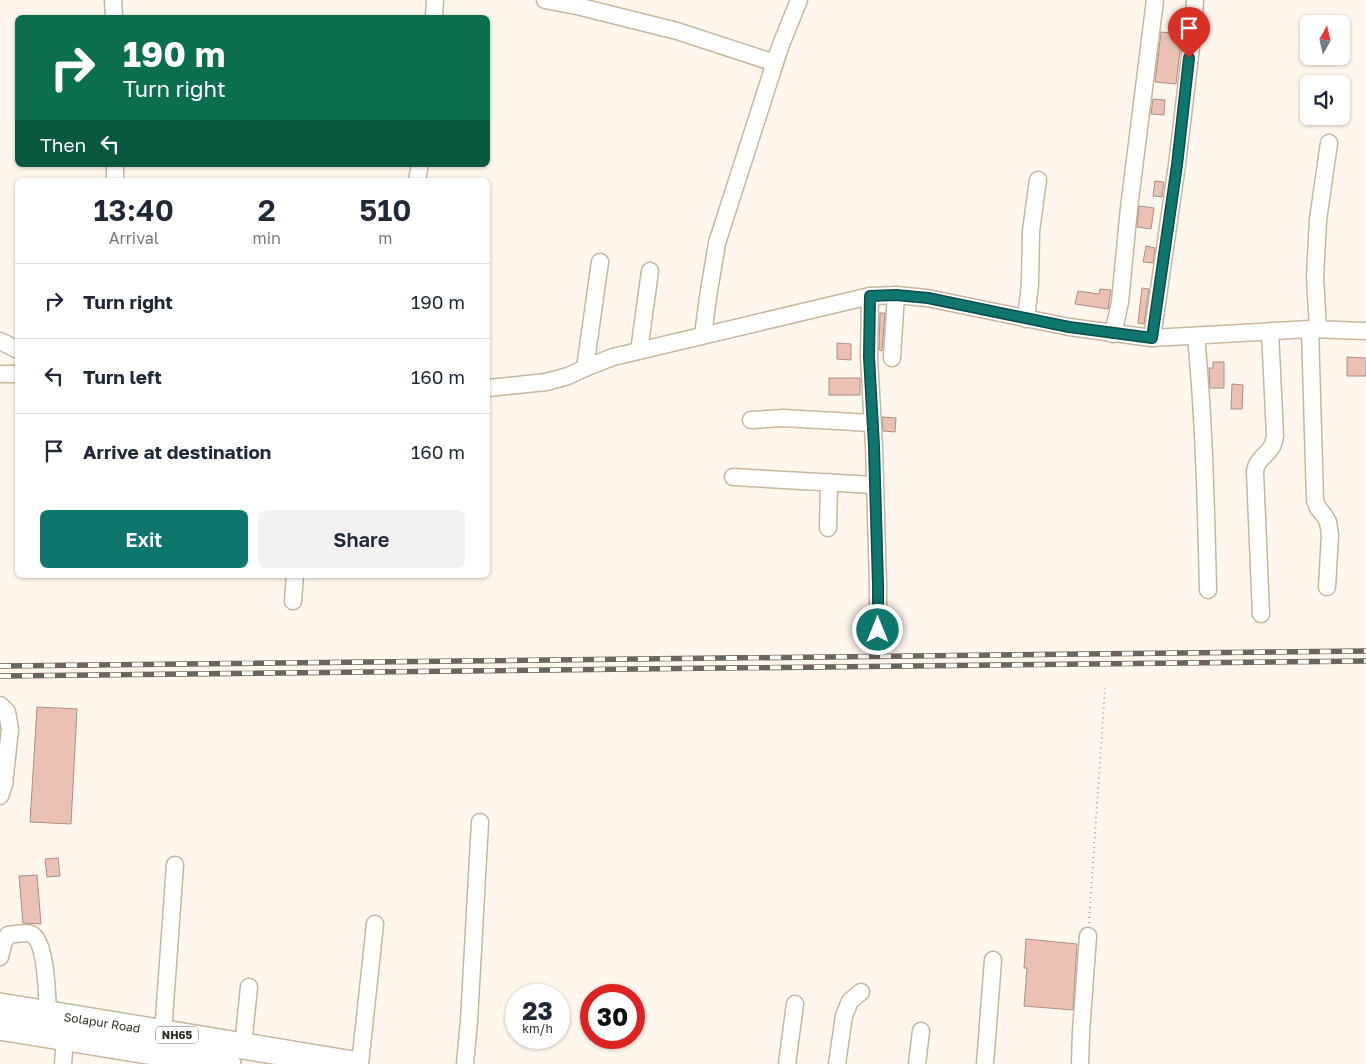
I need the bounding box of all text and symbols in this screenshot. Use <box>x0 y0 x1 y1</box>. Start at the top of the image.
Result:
pin <box>1168 7 1210 58</box>
icon: arrive <box>1175 14 1203 42</box>
north arrow <box>1300 15 1350 65</box>
map controls <box>1300 15 1350 125</box>
text: 190 m <box>123 33 225 75</box>
icon: right <box>40 35 105 100</box>
text: Turn right <box>123 75 226 102</box>
button: sound <box>1300 75 1350 125</box>
icon: left <box>96 130 124 158</box>
text: Then <box>40 133 86 156</box>
text: 13:40 <box>93 192 174 228</box>
text: 2 <box>258 192 276 228</box>
text: 510 <box>359 192 412 228</box>
text: Arrival <box>109 228 159 248</box>
text: min <box>253 228 281 248</box>
text: m <box>378 228 392 248</box>
icon: right <box>40 287 68 315</box>
text: Turn right <box>83 290 173 313</box>
text: 190 m <box>411 290 465 313</box>
icon: left <box>40 362 68 390</box>
text: Turn left <box>83 365 162 388</box>
text: 160 m <box>411 365 465 388</box>
icon: arrive <box>40 437 68 465</box>
text: Arrive at destination <box>83 440 271 463</box>
text: 160 m <box>411 440 465 463</box>
button: Exit <box>40 510 248 568</box>
button: Share <box>258 510 465 568</box>
position arrow <box>851 603 903 655</box>
speed limit sign: 30 <box>580 984 645 1049</box>
text: 23 <box>522 995 553 1026</box>
street label: Solapur Road <box>63 1009 141 1036</box>
text: km/h <box>522 1021 553 1036</box>
road number: NH65 <box>156 1026 198 1044</box>

